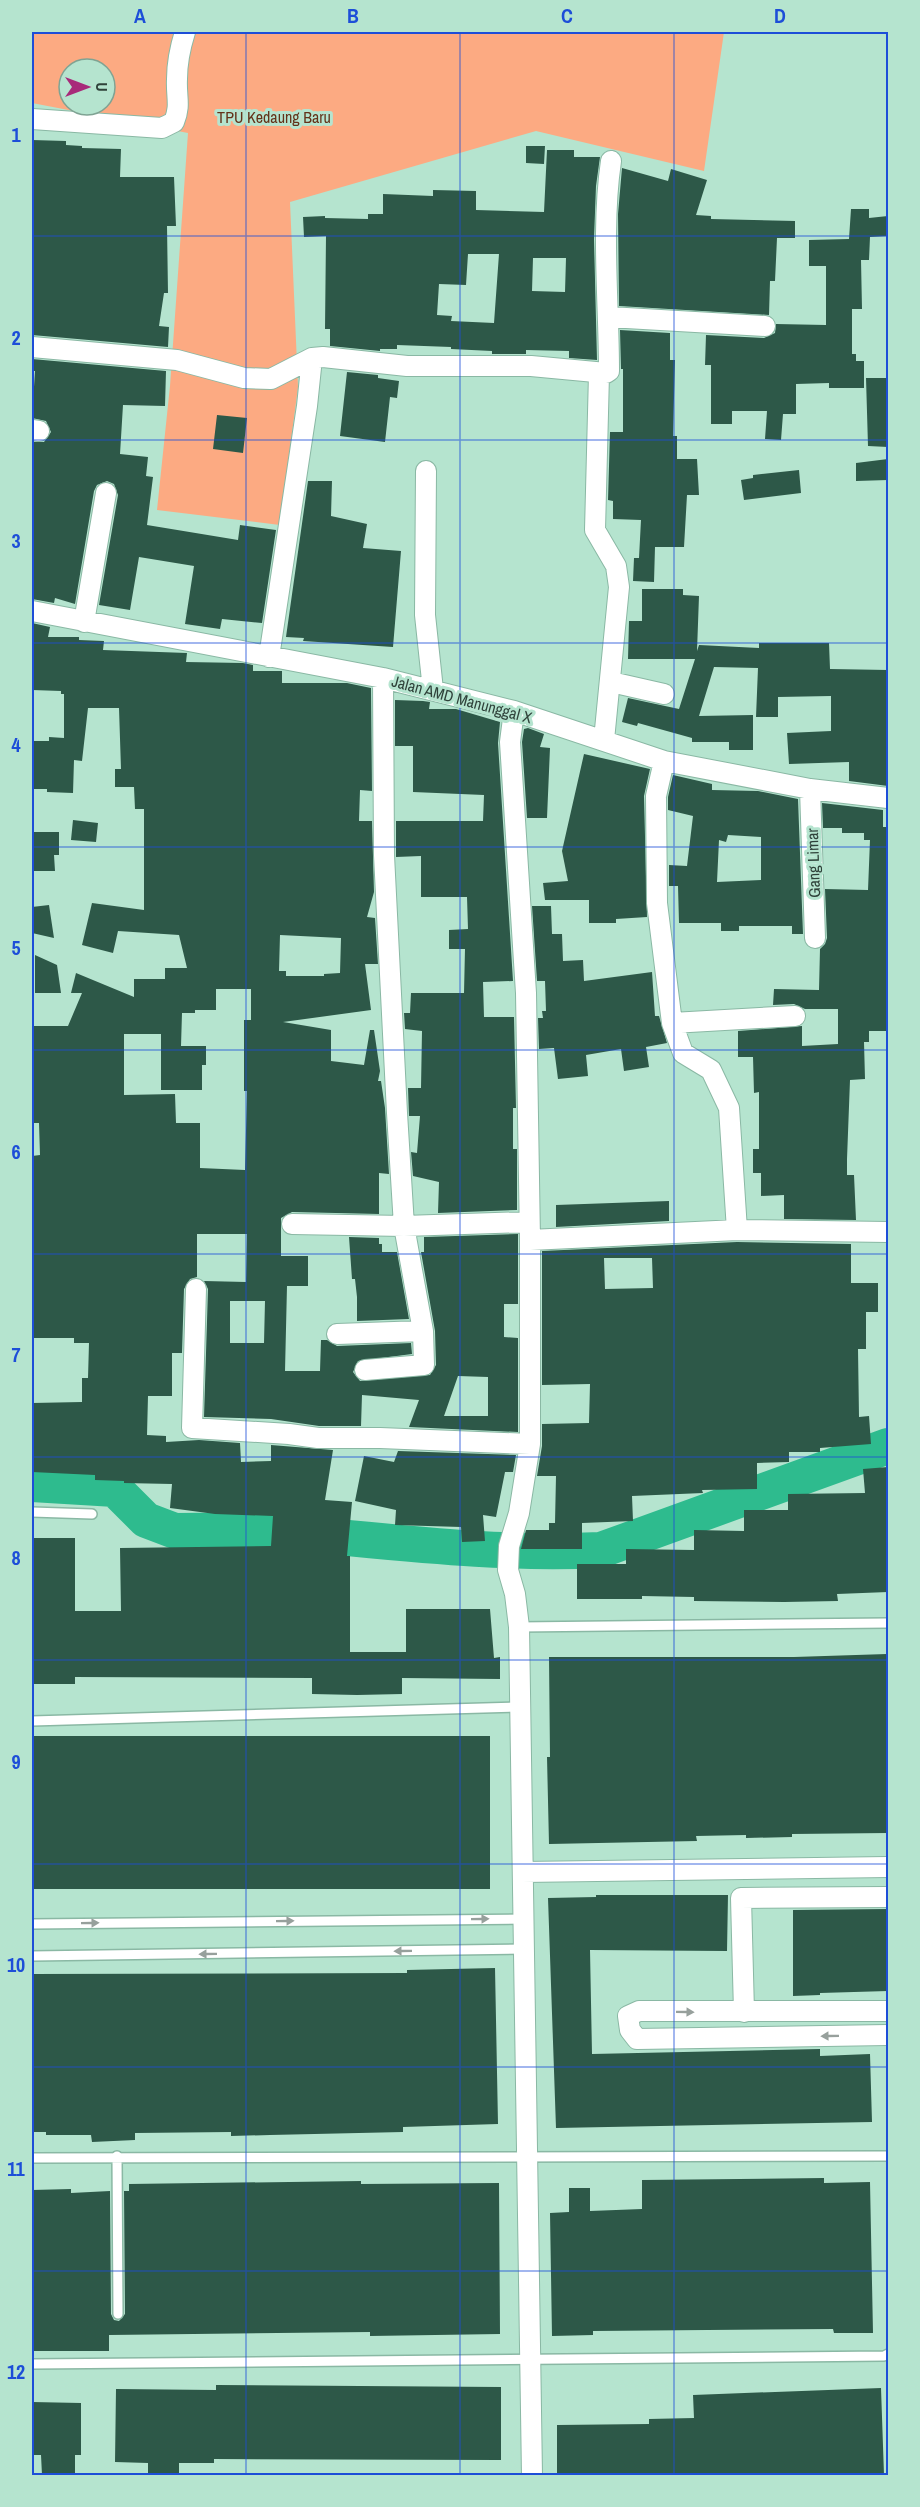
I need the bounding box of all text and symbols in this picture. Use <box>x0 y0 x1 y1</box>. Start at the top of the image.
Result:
text: A <box>134 2 146 29</box>
text: B <box>347 2 359 29</box>
text: C <box>561 2 573 29</box>
text: D <box>774 2 786 29</box>
north arrow <box>57 57 117 117</box>
text: U <box>91 82 113 92</box>
park label: TPU Kedaung Baru <box>217 106 331 128</box>
text: 1 <box>11 121 21 148</box>
text: 2 <box>11 324 21 351</box>
text: 3 <box>11 527 21 554</box>
street label: Jalan AMD Manunggal X <box>389 670 535 728</box>
text: 4 <box>11 731 21 758</box>
street label: Gang Limar <box>801 827 825 898</box>
text: 5 <box>11 934 21 961</box>
text: 6 <box>11 1138 21 1165</box>
text: 7 <box>11 1341 21 1368</box>
text: 8 <box>11 1544 21 1571</box>
text: 9 <box>11 1748 21 1775</box>
one-way arrow <box>470 1914 489 1924</box>
one-way arrow <box>275 1916 294 1926</box>
one-way arrow <box>80 1918 99 1928</box>
one-way arrow <box>393 1946 412 1955</box>
one-way arrow <box>198 1949 217 1958</box>
text: 10 <box>7 1951 25 1978</box>
one-way arrow <box>676 2007 695 2016</box>
one-way arrow <box>821 2031 840 2041</box>
text: 11 <box>7 2155 26 2182</box>
text: 12 <box>7 2358 25 2385</box>

